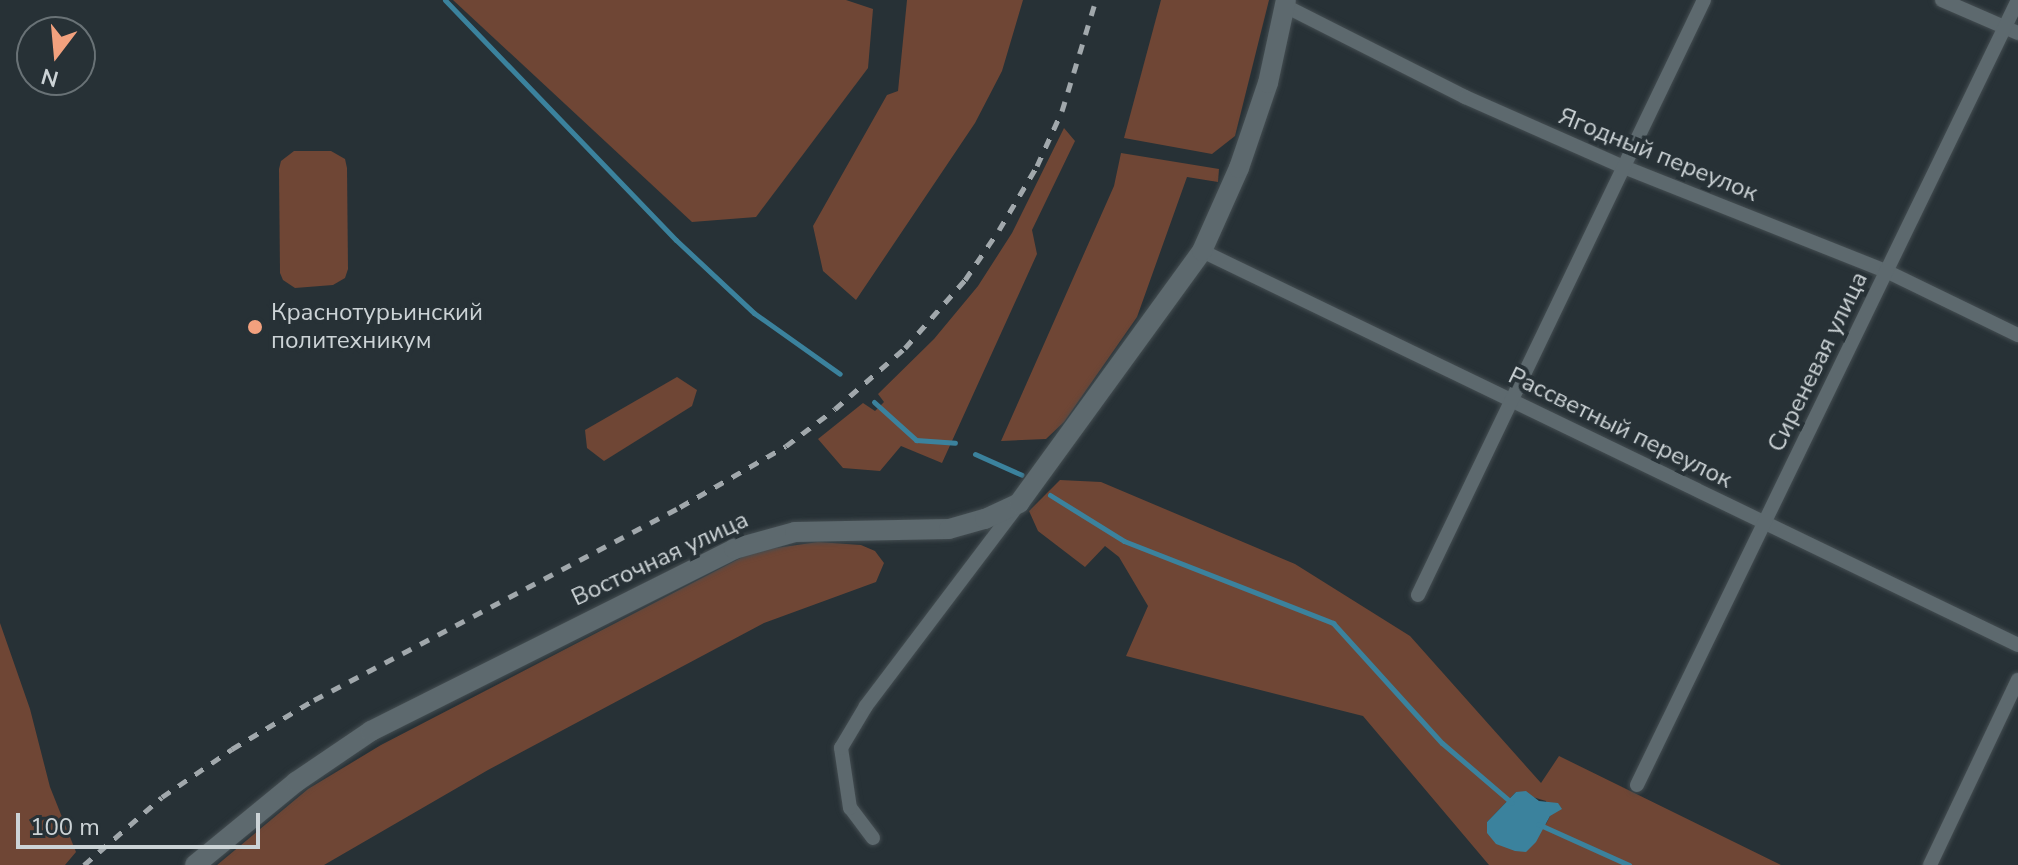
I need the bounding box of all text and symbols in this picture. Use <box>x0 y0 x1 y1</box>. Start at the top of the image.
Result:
north arrow <box>16 16 96 96</box>
text: N <box>38 60 62 94</box>
street label: Ягодный переулок <box>1554 102 1762 208</box>
street label: Сиреневая улица <box>1762 267 1874 457</box>
place label: Краснотурьинский политехникум <box>271 299 483 355</box>
marker: Краснотурьинский политехникум <box>246 318 264 336</box>
street label: Рассветный переулок <box>1504 361 1736 495</box>
street label: Восточная улица <box>567 505 753 613</box>
scale bar <box>20 797 264 847</box>
text: 100 m <box>30 811 100 843</box>

